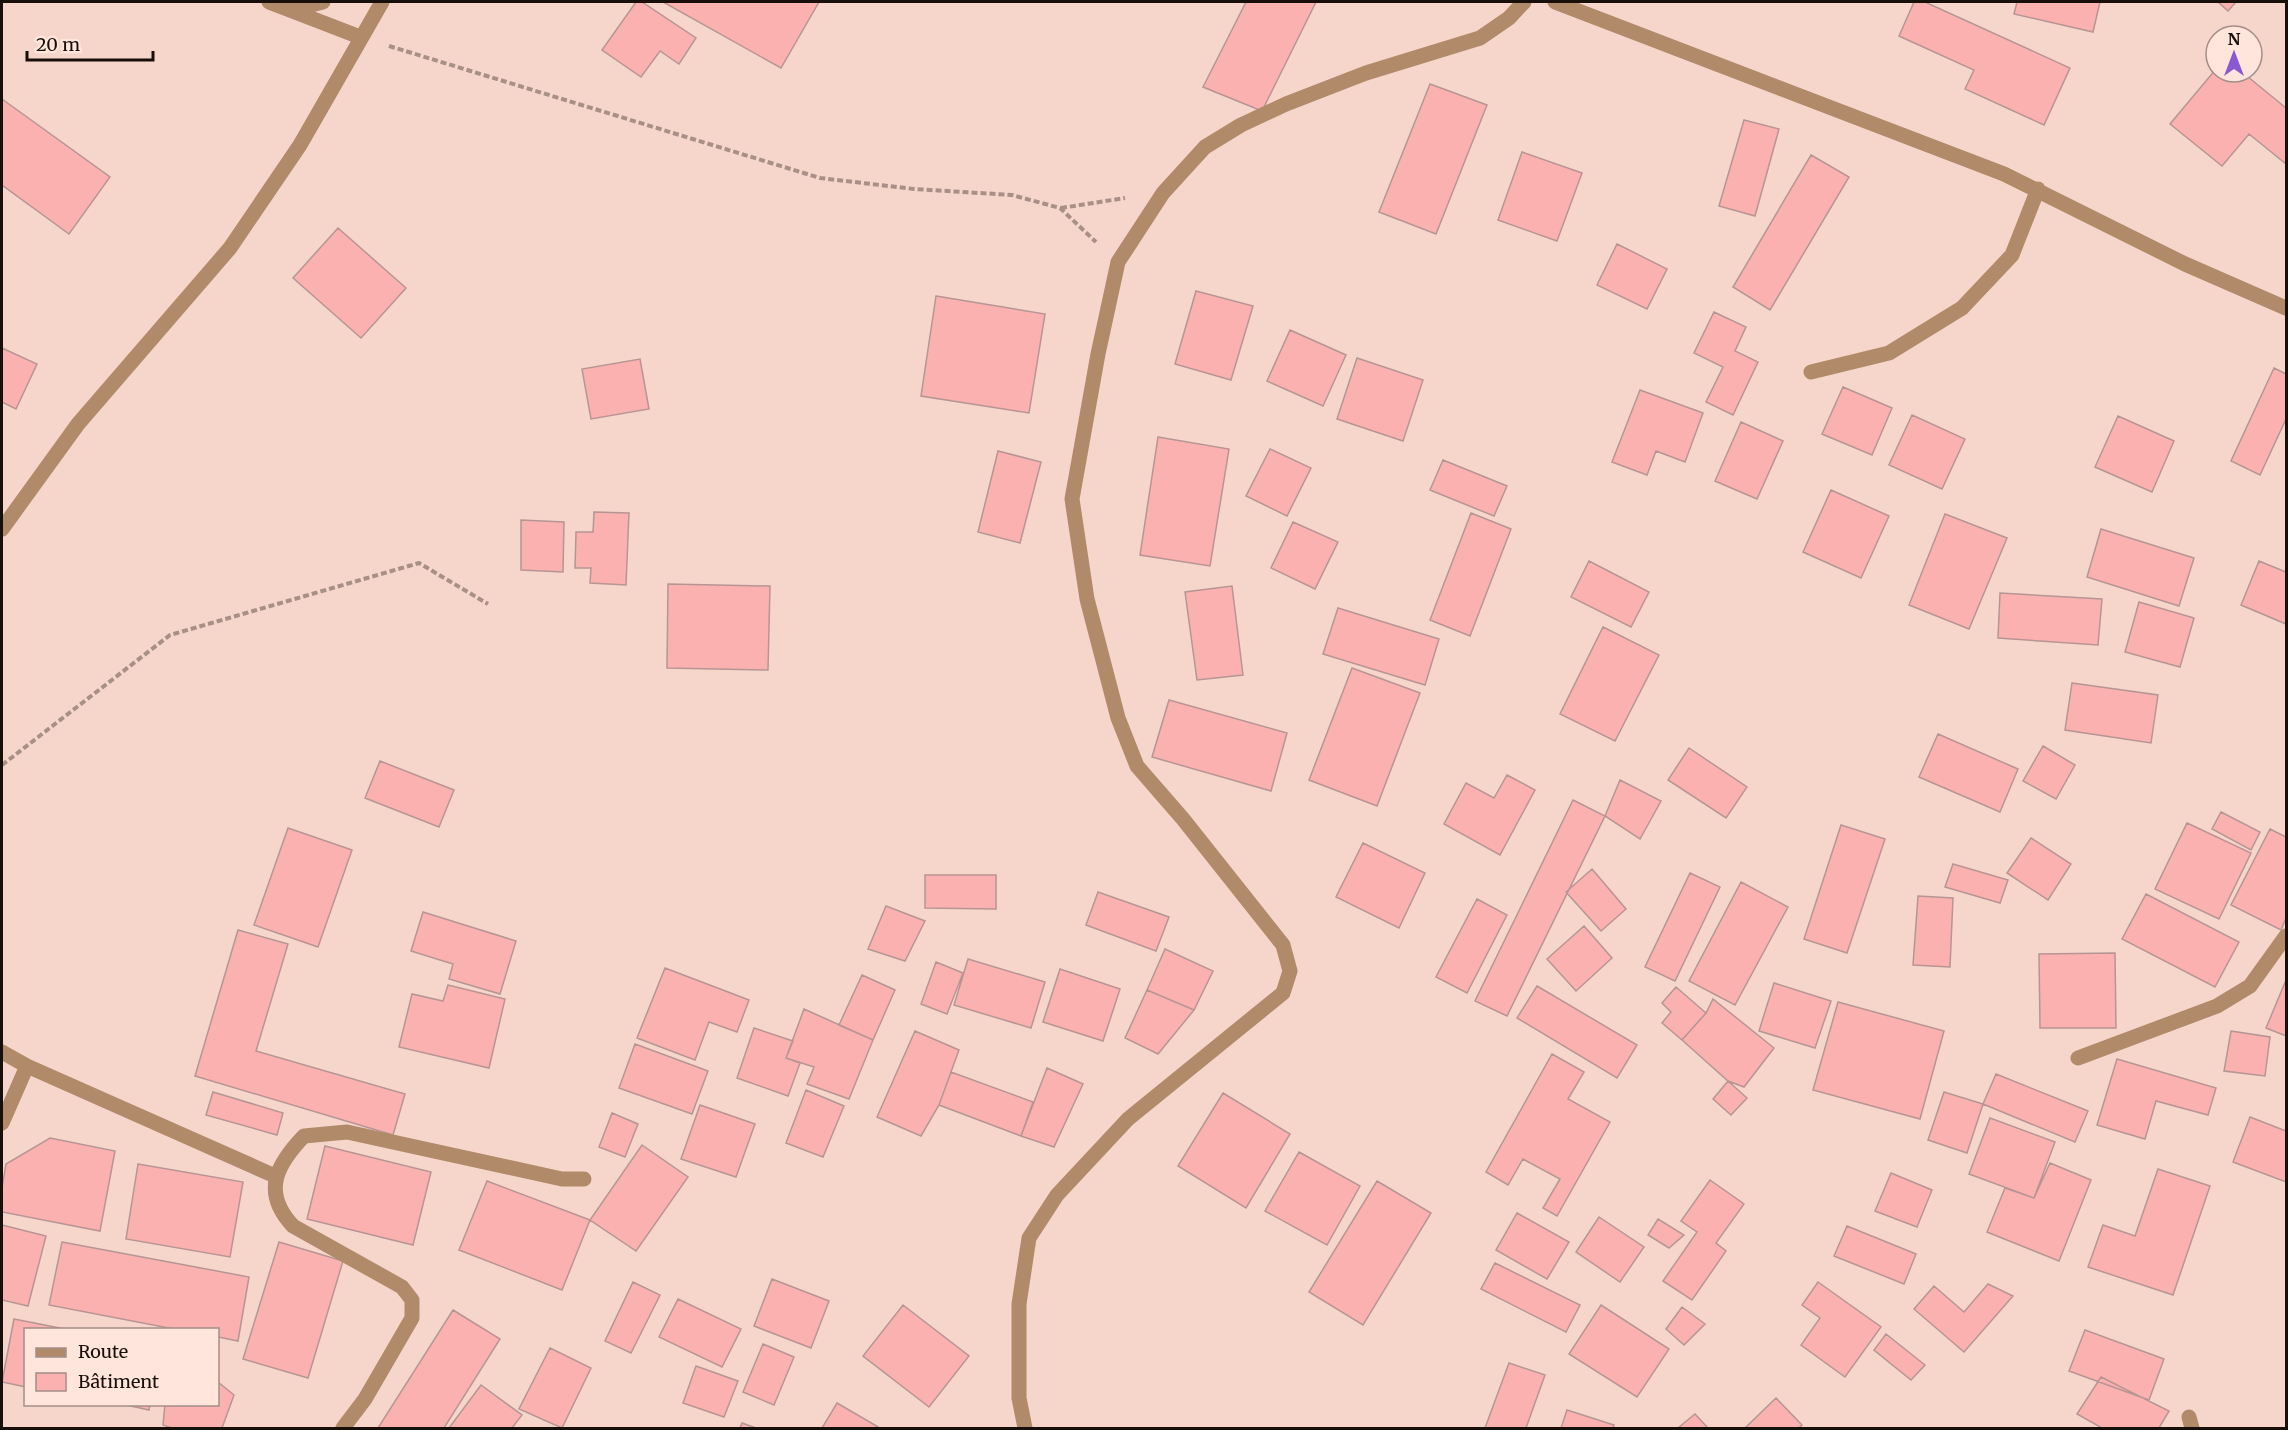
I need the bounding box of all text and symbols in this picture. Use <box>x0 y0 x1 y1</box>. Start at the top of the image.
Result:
scale bar <box>27 24 153 62</box>
north arrow <box>2204 24 2264 84</box>
text: N <box>2228 29 2241 49</box>
text: 20 m <box>36 33 80 56</box>
legend <box>24 1328 219 1406</box>
text: Route <box>78 1340 128 1363</box>
text: Bâtiment <box>78 1370 159 1393</box>

